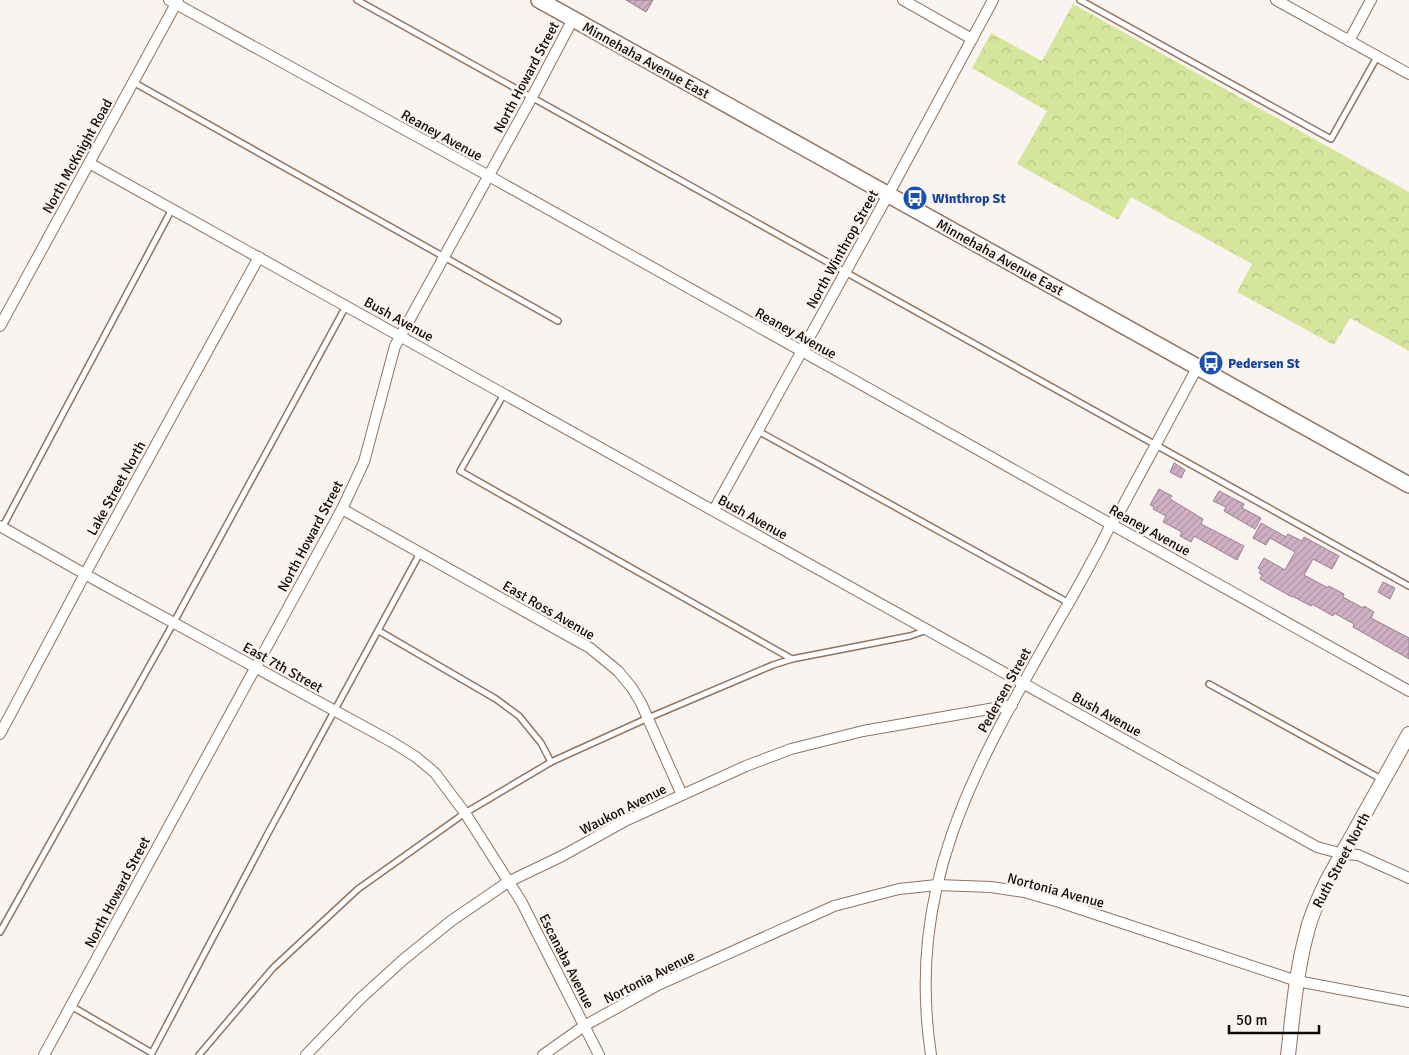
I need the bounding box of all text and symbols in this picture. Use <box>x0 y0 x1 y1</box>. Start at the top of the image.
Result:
street label: Minnehaha Avenue East <box>579 18 712 103</box>
street label: North Howard Street <box>490 19 563 136</box>
street label: North McKnight Road <box>39 96 116 217</box>
street label: Reaney Avenue <box>398 106 485 165</box>
bus stop icon: Winthrop St <box>902 185 928 211</box>
street label: North Winthrop Street <box>803 187 882 311</box>
place label: Winthrop St <box>932 190 1006 207</box>
street label: Minnehaha Avenue East <box>933 215 1066 300</box>
street label: Bush Avenue <box>361 293 436 345</box>
street label: Reaney Avenue <box>752 304 839 363</box>
bus stop icon: Pedersen St <box>1198 350 1224 376</box>
place label: Pedersen St <box>1228 355 1301 372</box>
street label: Lake Street North <box>83 438 149 538</box>
street label: North Howard Street <box>274 478 347 595</box>
street label: Bush Avenue <box>715 491 790 543</box>
street label: Reaney Avenue <box>1106 501 1193 560</box>
street label: East Ross Avenue <box>500 577 598 644</box>
street label: East 7th Street <box>240 639 326 696</box>
street label: Pedersen Street <box>974 645 1035 736</box>
street label: Bush Avenue <box>1069 688 1144 740</box>
street label: Waukon Avenue <box>577 780 669 839</box>
street label: Ruth Street North <box>1309 810 1374 911</box>
street label: North Howard Street <box>81 834 154 951</box>
street label: Nortonia Avenue <box>1006 869 1106 912</box>
street label: Escanaba Avenue <box>535 911 598 1011</box>
street label: Nortonia Avenue <box>601 947 698 1008</box>
scale bar <box>1229 1002 1319 1034</box>
text: 50 m <box>1236 1011 1267 1029</box>

